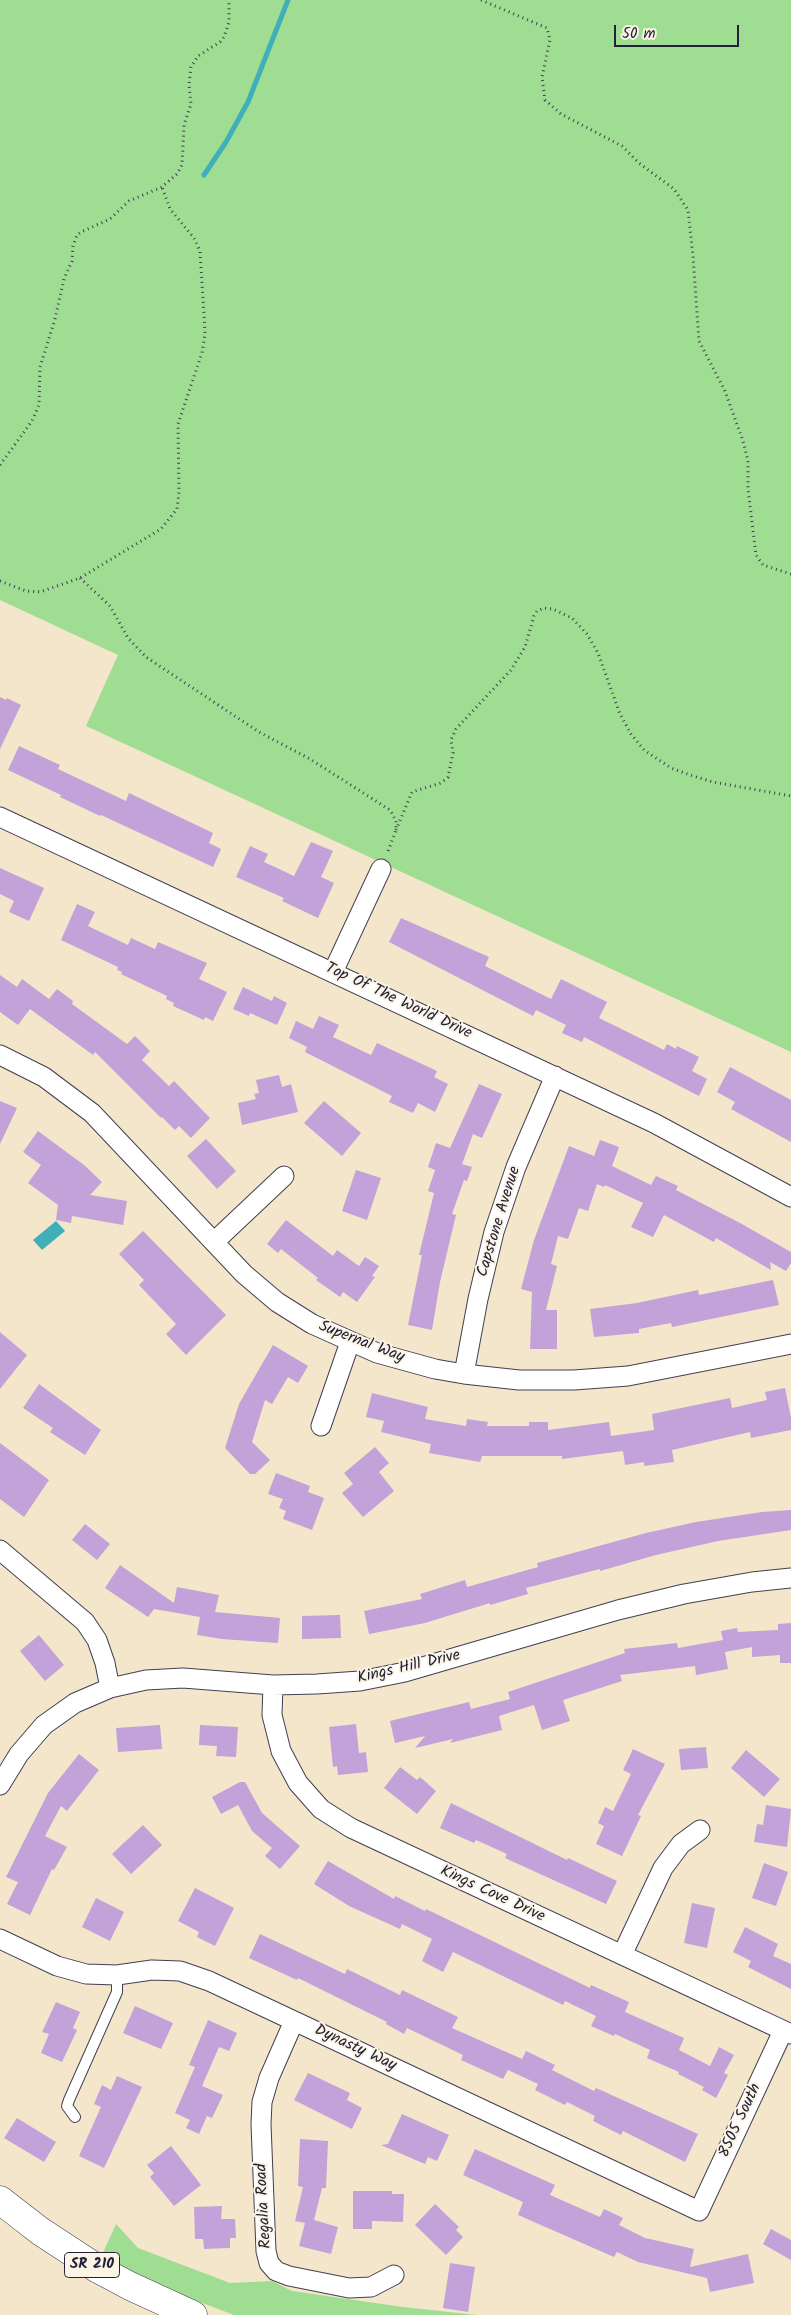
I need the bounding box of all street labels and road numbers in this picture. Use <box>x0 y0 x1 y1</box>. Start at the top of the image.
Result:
street label: Top Of The World Drive <box>322 960 474 1044</box>
street label: Capstone Avenue <box>474 1165 526 1279</box>
street label: Supernal Way <box>315 1318 407 1368</box>
street label: Kings Hill Drive <box>356 1647 462 1689</box>
street label: Kings Cove Drive <box>437 1862 547 1928</box>
street label: Dynasty Way <box>311 2022 399 2076</box>
street label: 8505 South <box>716 2081 766 2161</box>
street label: Regalia Road <box>253 2163 277 2249</box>
road number: SR 210 <box>64 2252 120 2278</box>

